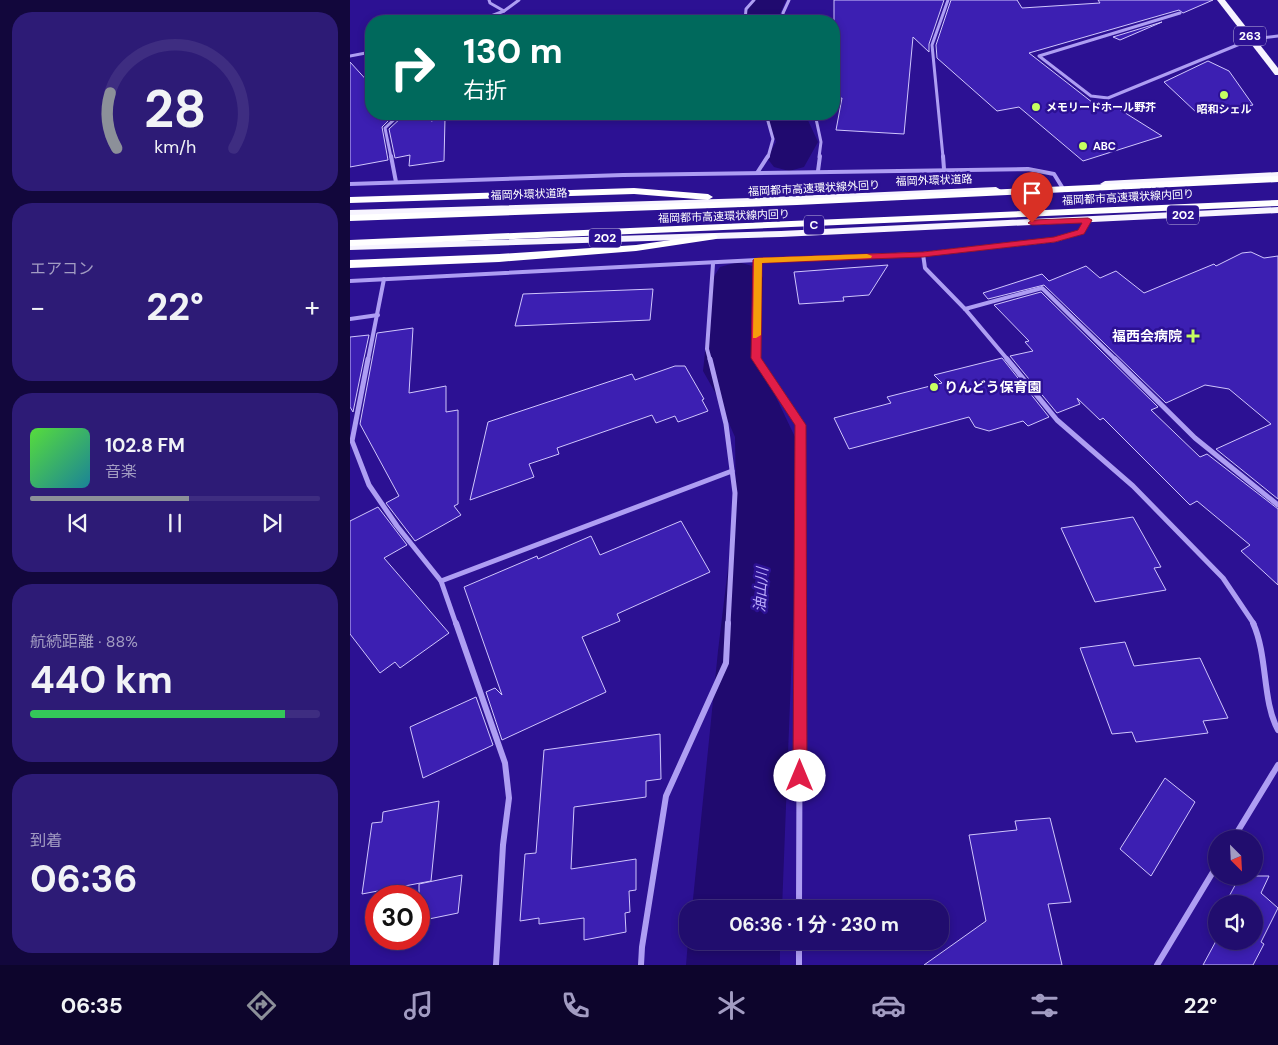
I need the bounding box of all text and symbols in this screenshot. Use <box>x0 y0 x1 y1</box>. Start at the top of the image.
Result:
road number: 263 <box>1234 27 1266 46</box>
text: 130 m <box>463 28 563 74</box>
icon: right <box>380 35 445 100</box>
text: 28 <box>144 75 206 143</box>
text: 右折 <box>463 76 507 105</box>
marker: 昭和シェル <box>1218 89 1230 101</box>
place label: メモリードホール野芥 <box>1046 100 1156 114</box>
marker: メモリードホール野芥 <box>1030 101 1042 113</box>
place label: 昭和シェル <box>1197 102 1252 116</box>
text: km/h <box>154 135 196 159</box>
place label: ABC <box>1093 139 1116 153</box>
marker: ABC <box>1077 140 1089 152</box>
street label: 福岡外環状道路 <box>895 172 973 188</box>
pin <box>1011 172 1053 223</box>
street label: 福岡都市高速環状線外回り <box>748 178 880 198</box>
icon: arrive <box>1018 179 1046 207</box>
street label: 福岡外環状道路 <box>490 186 568 202</box>
street label: 福岡都市高速環状線内回り <box>1062 187 1194 207</box>
road number: 202 <box>1167 206 1199 224</box>
street label: 福岡都市高速環状線内回り <box>658 207 790 225</box>
road number: C <box>804 216 824 234</box>
road number: 202 <box>589 228 621 248</box>
text: エアコン <box>30 258 94 279</box>
text: 22° <box>146 282 204 332</box>
text: − <box>30 289 45 326</box>
text: + <box>305 289 320 326</box>
place label: 福西会病院 <box>1112 327 1182 345</box>
marker: 福西会病院 <box>1186 329 1200 343</box>
place label: りんどう保育園 <box>944 378 1042 396</box>
marker: りんどう保育園 <box>928 381 940 393</box>
text: 102.8 FM <box>105 433 185 458</box>
text: 音楽 <box>105 461 137 482</box>
icon: previous <box>64 509 92 537</box>
icon: pause <box>161 509 189 537</box>
icon: next <box>258 509 286 537</box>
water label: 油山川 <box>749 565 773 613</box>
text: 航続距離 · 88% <box>30 631 138 652</box>
text: 440 km <box>30 655 173 705</box>
position arrow <box>773 749 825 801</box>
text: 到着 <box>30 830 62 851</box>
north arrow <box>1208 830 1262 885</box>
map controls <box>1208 830 1263 950</box>
text: 06:36 <box>30 854 138 904</box>
speed limit sign: 30 <box>365 885 430 950</box>
button: sound <box>1208 895 1263 950</box>
text: 06:36 · 1 分 · 230 m <box>729 912 899 937</box>
icon: directions <box>244 988 279 1023</box>
icon: music <box>401 988 436 1023</box>
icon: phone <box>558 988 593 1023</box>
icon: climate <box>714 988 749 1023</box>
icon: car <box>871 988 906 1023</box>
icon: filters <box>1027 988 1062 1023</box>
text: 06:35 <box>61 991 123 1020</box>
text: 22° <box>1184 991 1217 1020</box>

